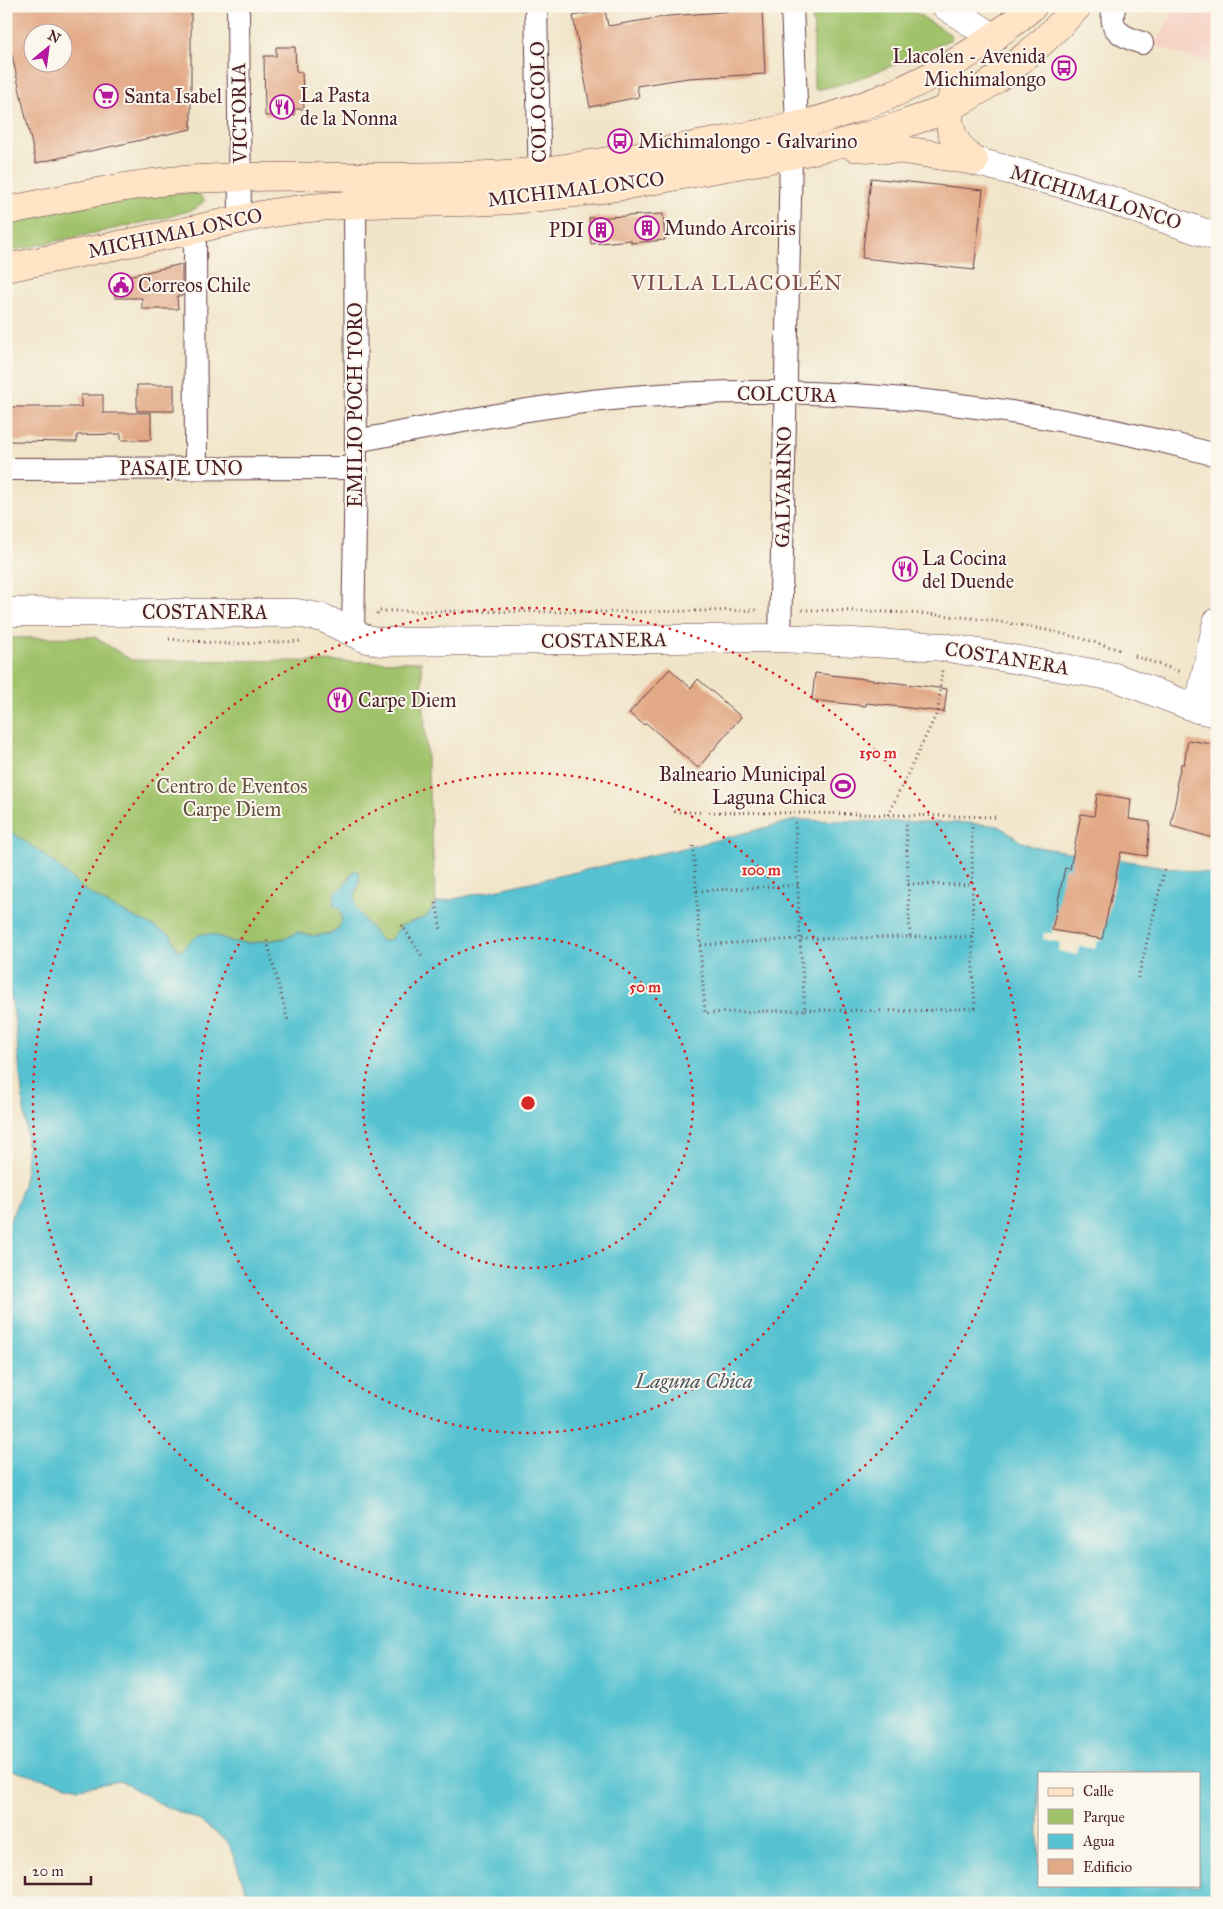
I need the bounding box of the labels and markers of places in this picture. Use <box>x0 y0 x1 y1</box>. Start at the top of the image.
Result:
place label: Llacolen - Avenida Michimalongo <box>892 44 1047 92</box>
bus stop icon: Llacolen - Avenida Michimalongo <box>1051 55 1077 81</box>
supermarket icon: Santa Isabel <box>93 83 119 109</box>
place label: La Pasta de la Nonna <box>300 83 398 130</box>
place label: Santa Isabel <box>124 84 223 108</box>
restaurant icon: La Pasta de la Nonna <box>269 94 295 120</box>
bus stop icon: Michimalongo - Galvarino <box>607 128 633 154</box>
place label: Michimalongo - Galvarino <box>638 129 857 154</box>
building icon: Mundo Arcoiris <box>634 215 660 241</box>
place label: Mundo Arcoiris <box>664 216 796 240</box>
building icon: PDI <box>588 217 614 243</box>
place label: PDI <box>548 218 584 242</box>
public building icon: Correos Chile <box>108 272 134 298</box>
place label: Correos Chile <box>138 273 251 297</box>
place label: La Cocina del Duende <box>922 546 1014 593</box>
restaurant icon: La Cocina del Duende <box>892 556 918 582</box>
restaurant icon: Carpe Diem <box>327 687 353 713</box>
place label: Carpe Diem <box>358 688 457 712</box>
place label: Balneario Municipal Laguna Chica <box>659 762 827 810</box>
sports icon: Balneario Municipal Laguna Chica <box>830 773 856 799</box>
centre of rings <box>519 1094 537 1112</box>

